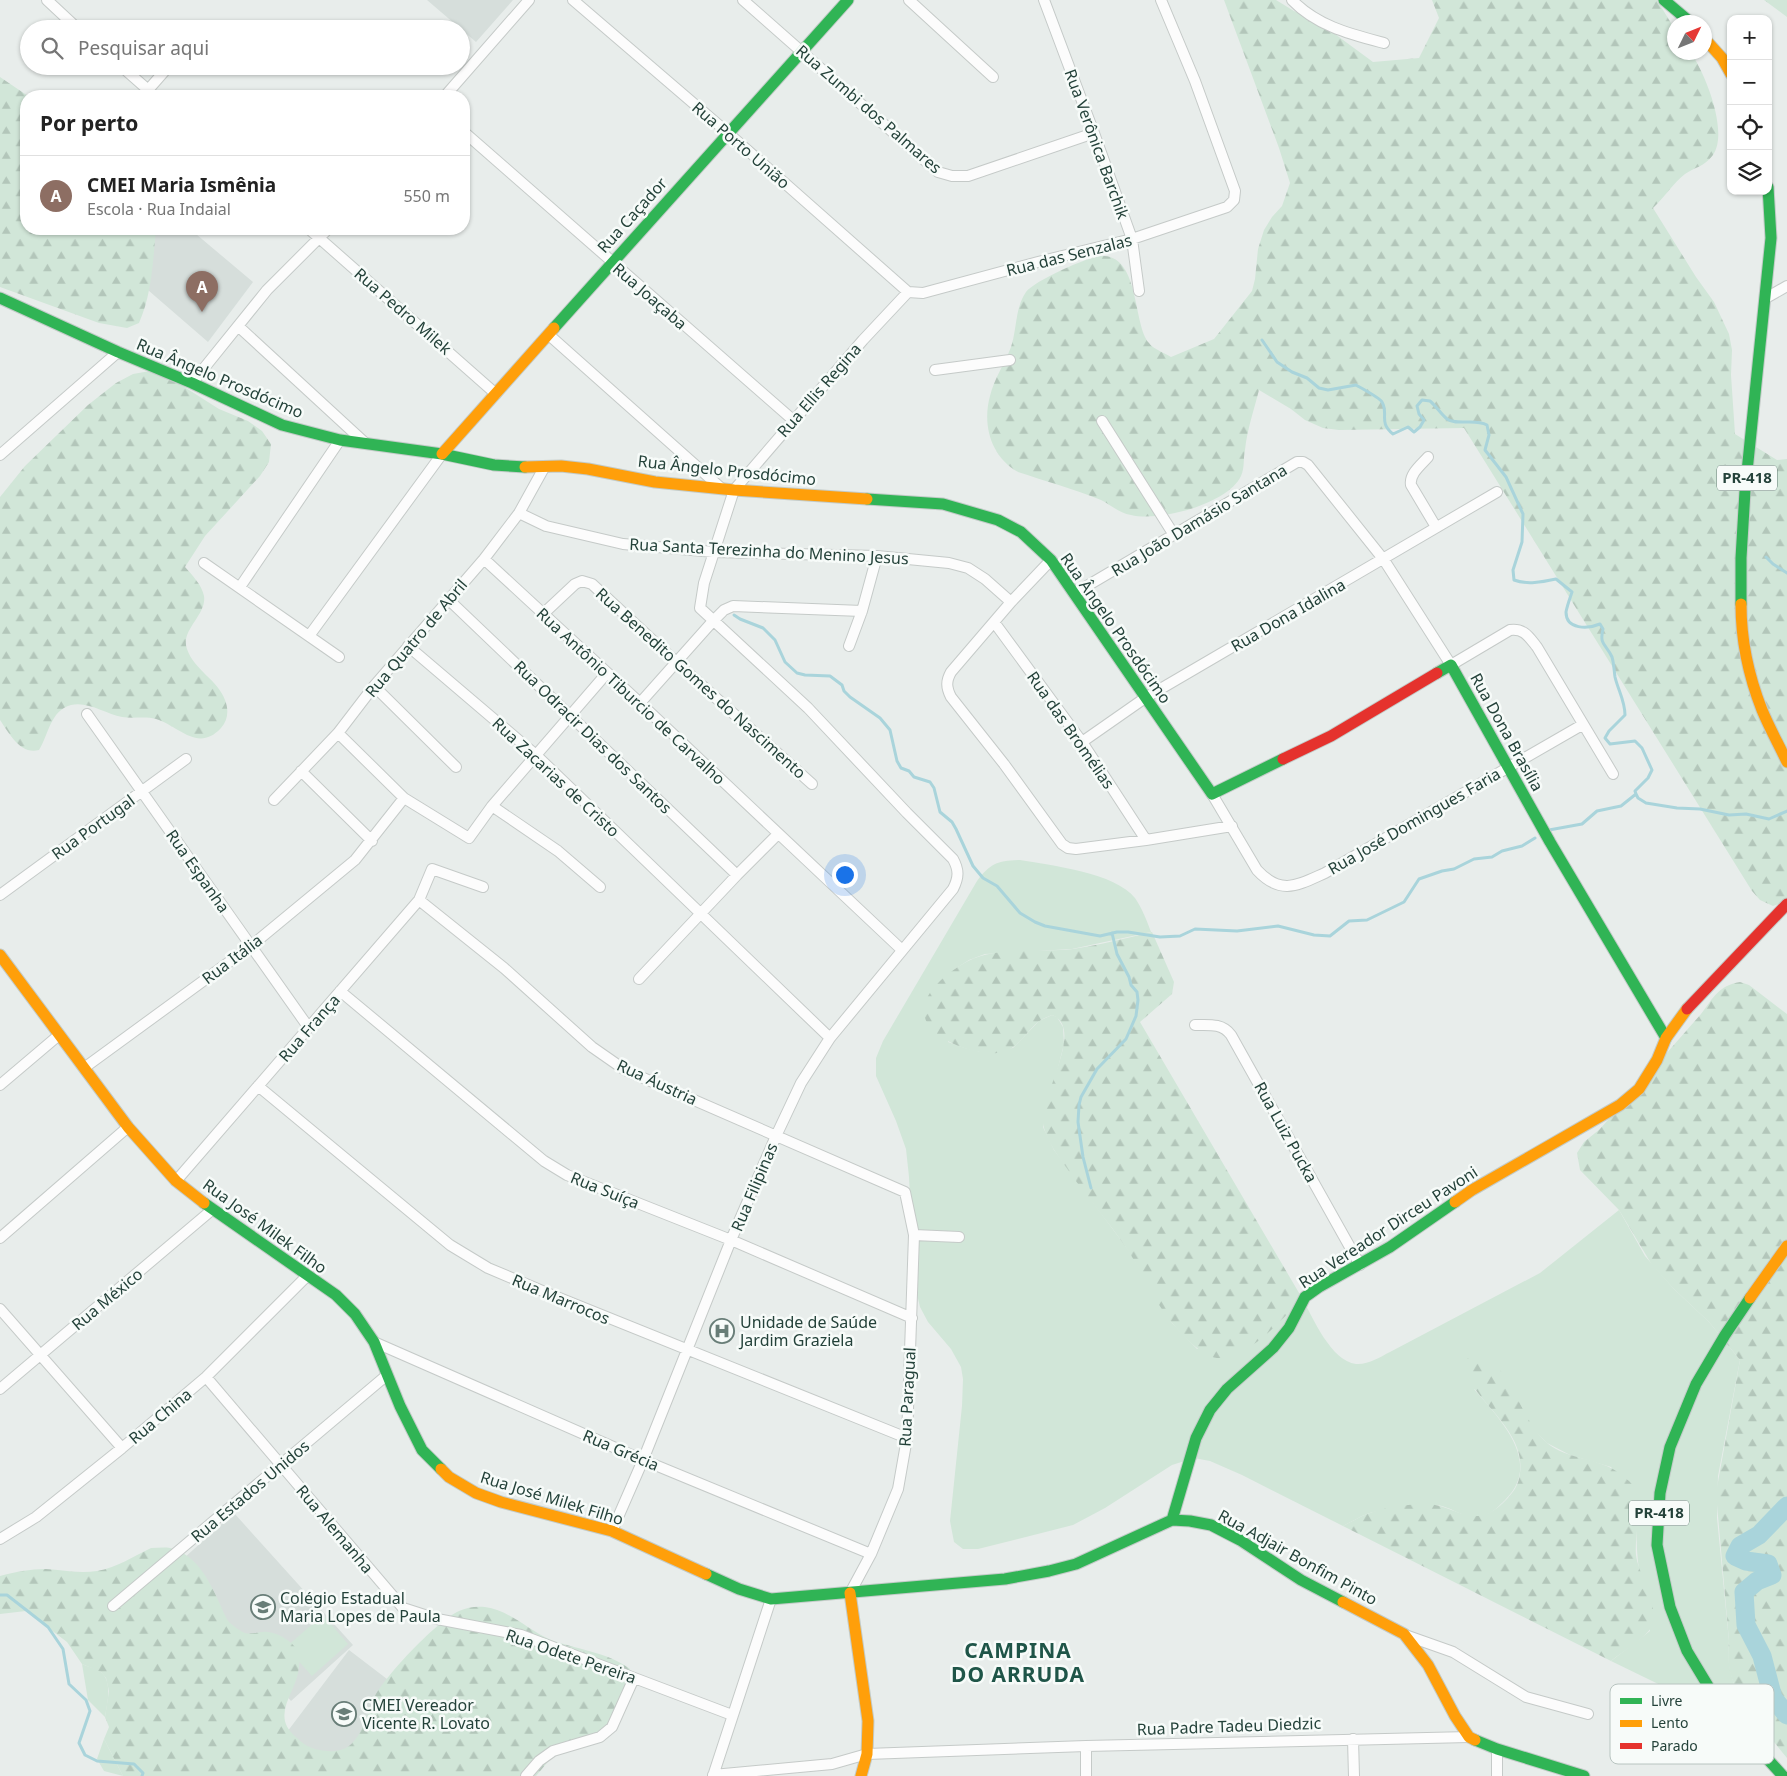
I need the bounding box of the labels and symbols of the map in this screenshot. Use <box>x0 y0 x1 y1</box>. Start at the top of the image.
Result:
north arrow <box>1667 15 1712 60</box>
street label: Rua Zumbi dos Palmares <box>792 40 946 178</box>
street label: Rua Verônica Barchik <box>1060 66 1135 222</box>
street label: Rua Porto União <box>687 96 795 194</box>
street label: Rua Caçador <box>592 172 672 258</box>
street label: Rua das Senzalas <box>1004 229 1134 281</box>
street label: Rua Joaçaba <box>608 258 692 334</box>
street label: Rua Pedro Milek <box>350 263 457 360</box>
pin: A <box>186 271 218 312</box>
street label: Rua Ângelo Prosdócimo <box>133 333 307 423</box>
street label: Rua Ellis Regina <box>772 338 866 442</box>
street label: Rua Ângelo Prosdócimo <box>637 450 817 490</box>
street label: Rua João Damásio Santana <box>1107 459 1291 581</box>
road number: PR-418 <box>1717 466 1777 490</box>
street label: Rua Santa Terezinha do Menino Jesus <box>629 533 909 569</box>
street label: Rua Ângelo Prosdócimo <box>1056 548 1176 708</box>
street label: Rua Dona Idalina <box>1227 573 1349 657</box>
street label: Rua Quatro de Abril <box>360 574 472 702</box>
street label: Rua Benedito Gomes do Nascimento <box>591 583 811 783</box>
street label: Rua Antônio Tiburcio de Carvalho <box>532 602 730 790</box>
street label: Rua Odracir Dias dos Santos <box>509 655 677 819</box>
street label: Rua das Bromélias <box>1022 667 1120 793</box>
street label: Rua Dona Brasília <box>1465 669 1549 795</box>
street label: Rua Zacarias de Cristo <box>488 712 624 842</box>
street label: Rua José Domingues Faria <box>1324 763 1504 879</box>
street label: Rua Portugal <box>47 789 139 865</box>
street label: Rua Espanha <box>161 825 235 917</box>
your location <box>832 862 858 888</box>
street label: Rua Itália <box>197 929 267 989</box>
street label: Rua França <box>273 989 345 1067</box>
street label: Rua Áustria <box>613 1054 701 1110</box>
street label: Rua Luiz Pucka <box>1249 1078 1323 1186</box>
street label: Rua Filipinas <box>725 1139 783 1235</box>
street label: Rua Vereador Dirceu Pavoni <box>1294 1161 1482 1293</box>
street label: Rua Suíça <box>567 1166 643 1214</box>
street label: Rua José Milek Filho <box>198 1173 332 1279</box>
street label: Rua México <box>67 1263 147 1335</box>
street label: Rua Marrocos <box>509 1269 613 1329</box>
place label: Unidade de Saúde Jardim Graziela <box>738 1311 877 1351</box>
hospital icon: Unidade de Saúde Jardim Graziela <box>709 1318 735 1344</box>
street label: Rua Paragual <box>893 1347 921 1447</box>
street label: Rua China <box>124 1383 196 1449</box>
street label: Rua Grécia <box>580 1424 662 1476</box>
street label: Rua Estados Unidos <box>186 1435 314 1547</box>
street label: Rua José Milek Filho <box>478 1466 626 1530</box>
street label: Rua Alemanha <box>292 1480 378 1578</box>
road number: PR-418 <box>1629 1500 1689 1526</box>
street label: Rua Adjair Bonfim Pinto <box>1214 1504 1382 1610</box>
place label: Colégio Estadual Maria Lopes de Paula <box>280 1587 441 1627</box>
school or university icon: Colégio Estadual Maria Lopes de Paula <box>250 1594 276 1620</box>
street label: Rua Odete Pereira <box>503 1623 639 1689</box>
district label: CAMPINA DO ARRUDA <box>951 1636 1085 1688</box>
legend <box>1610 1684 1774 1764</box>
text: Livre <box>1651 1691 1683 1710</box>
place label: CMEI Vereador Vicente R. Lovato <box>362 1694 490 1734</box>
school or university icon: CMEI Vereador Vicente R. Lovato <box>331 1701 357 1727</box>
street label: Rua Padre Tadeu Diedzic <box>1136 1712 1322 1740</box>
text: Lento <box>1651 1713 1688 1732</box>
text: Parado <box>1651 1736 1698 1755</box>

